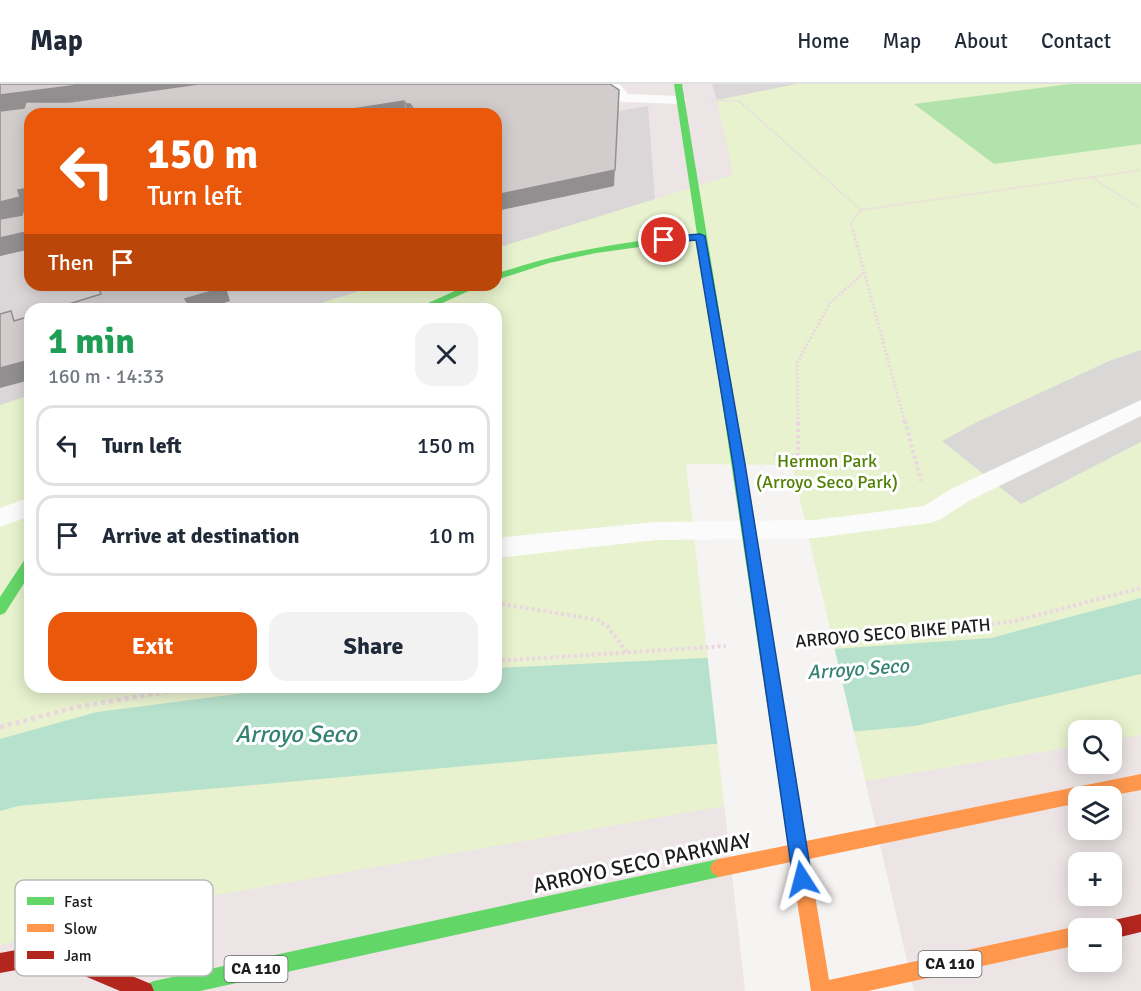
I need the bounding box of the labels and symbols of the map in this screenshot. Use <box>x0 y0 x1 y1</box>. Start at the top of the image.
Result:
pin <box>638 214 689 265</box>
park label: Hermon Park (Arroyo Seco Park) <box>756 450 898 493</box>
street label: ARROYO SECO BIKE PATH <box>794 613 992 653</box>
water label: Arroyo Seco <box>807 653 911 685</box>
water label: Arroyo Seco <box>235 719 358 749</box>
street label: ARROYO SECO PARKWAY <box>531 827 754 899</box>
position arrow <box>770 847 834 911</box>
legend <box>15 880 213 976</box>
text: Fast <box>64 892 93 912</box>
text: Slow <box>64 919 98 939</box>
text: Jam <box>64 946 92 966</box>
road number: CA 110 <box>918 951 982 977</box>
road number: CA 110 <box>224 956 288 982</box>

